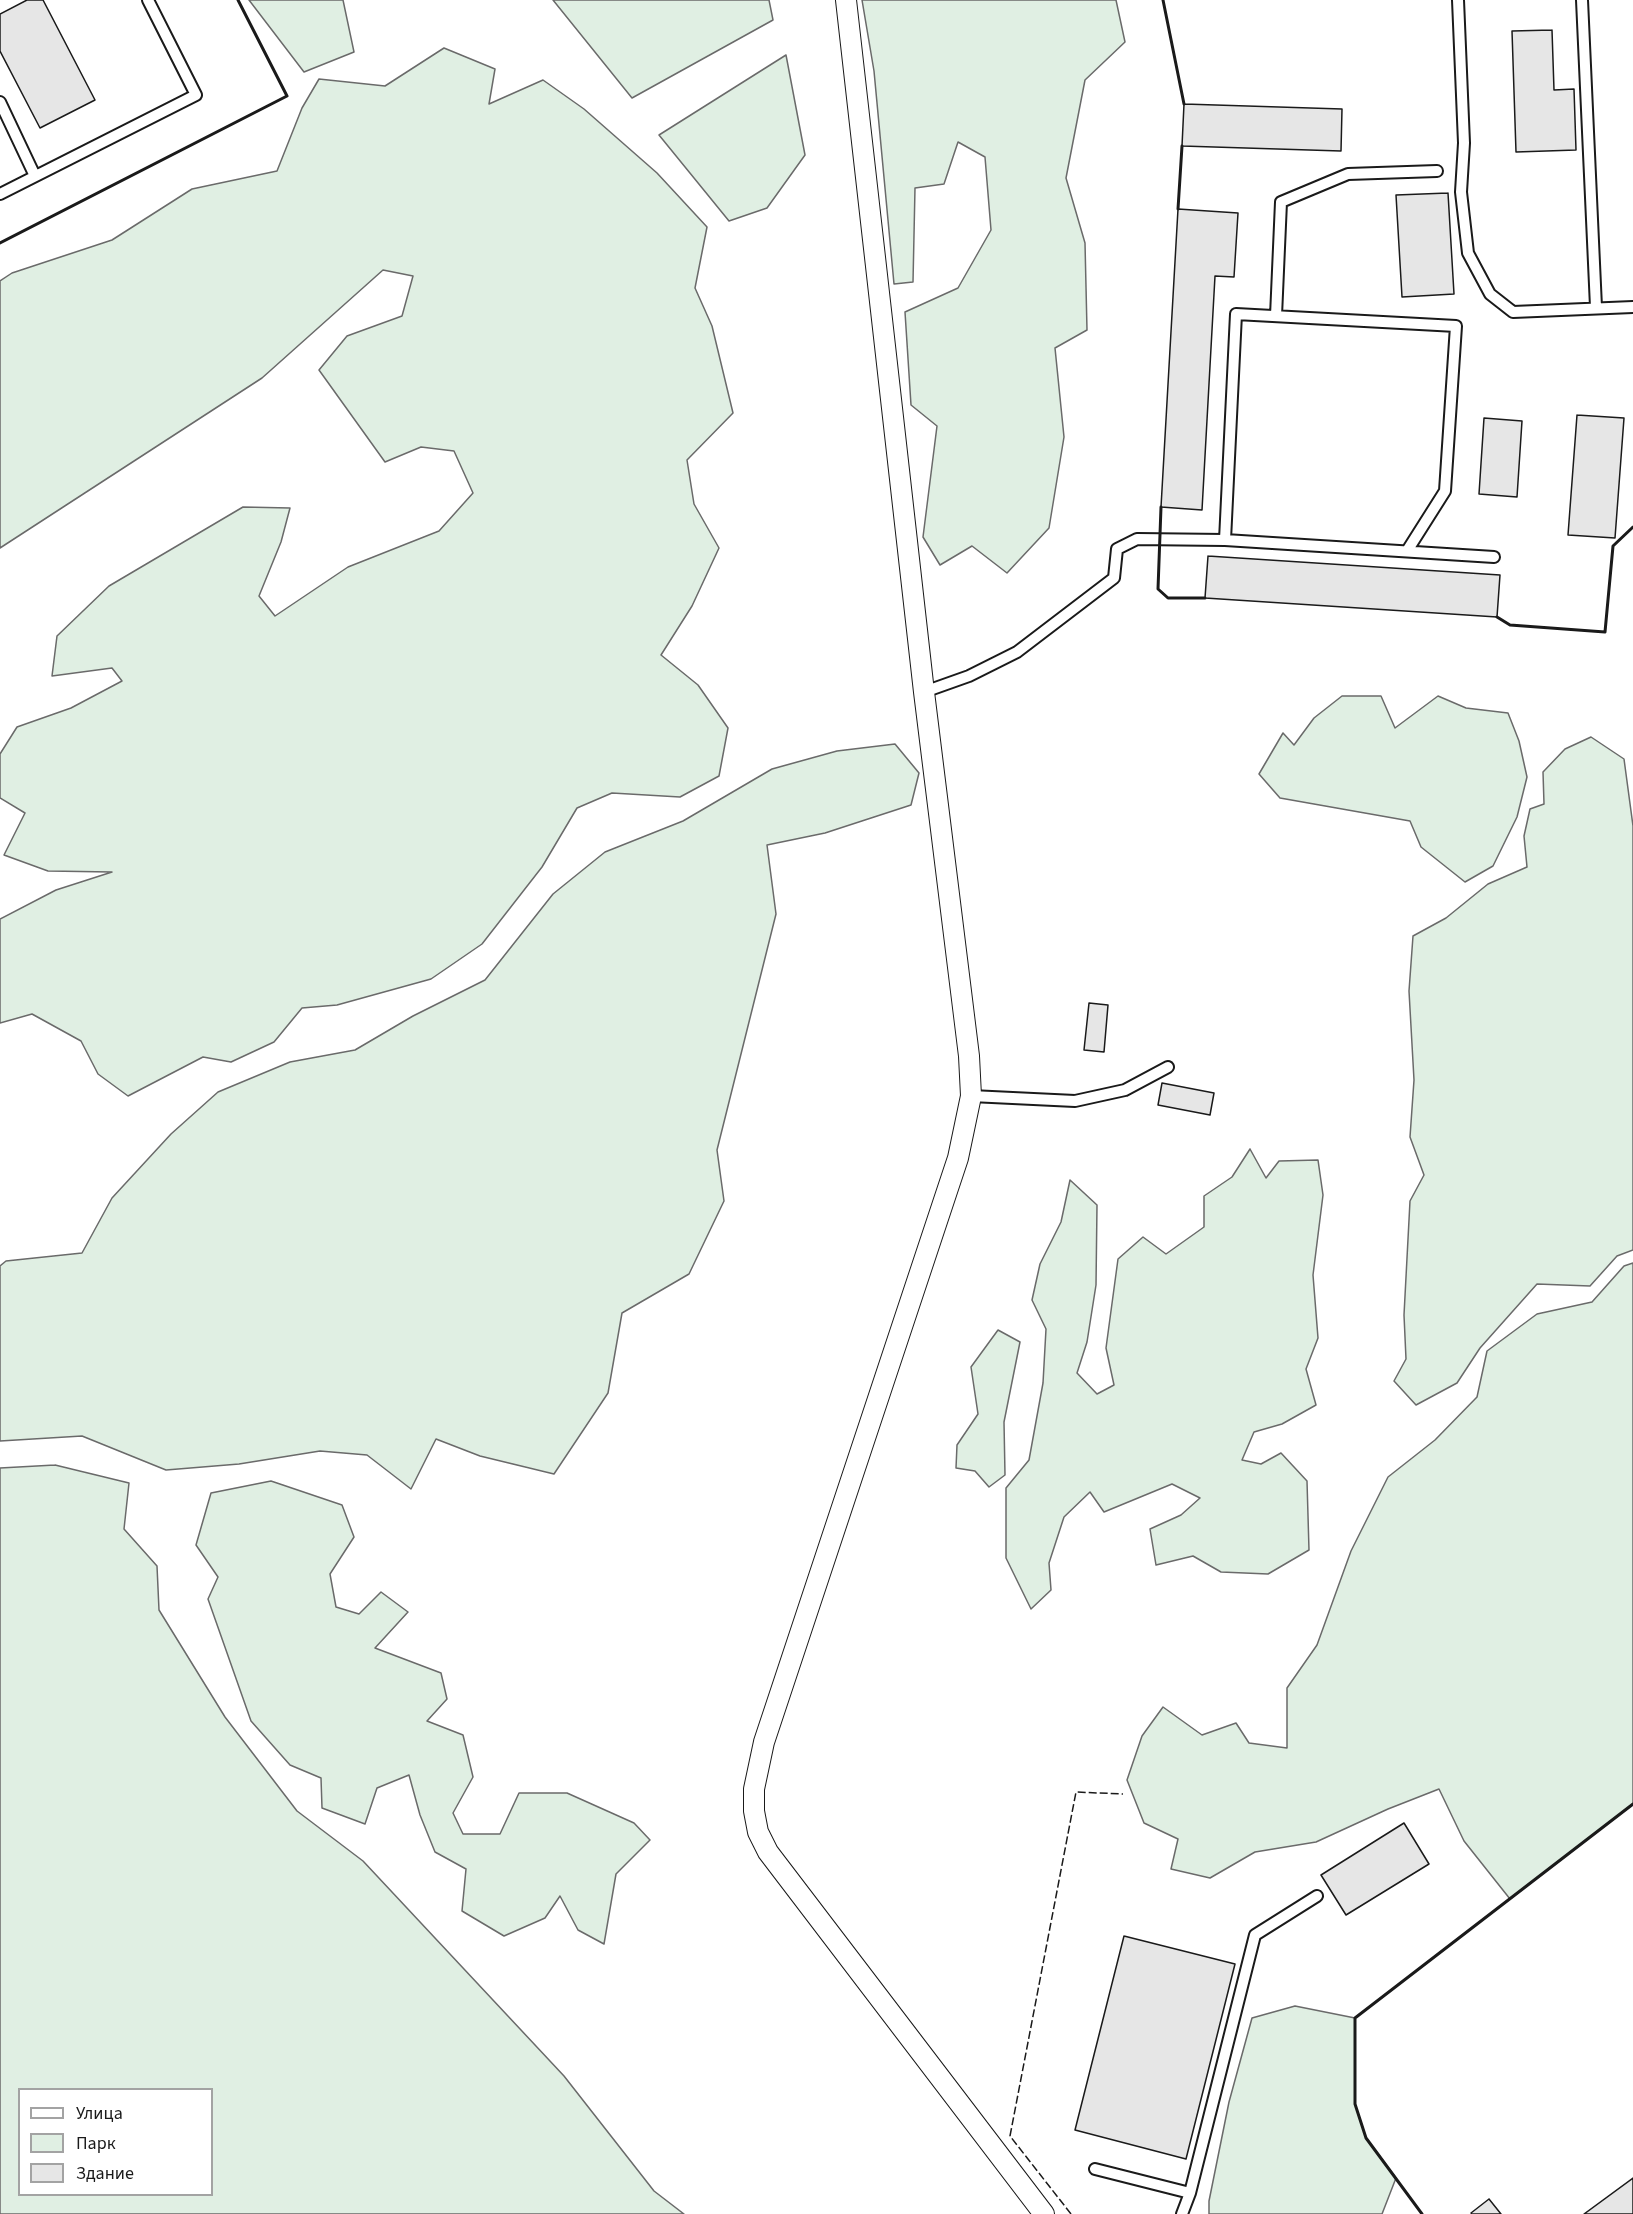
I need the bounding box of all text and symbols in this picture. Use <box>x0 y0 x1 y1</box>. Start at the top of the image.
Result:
legend <box>18 2088 213 2196</box>
text: Улица <box>76 2101 123 2126</box>
text: Парк <box>76 2131 116 2156</box>
text: Здание <box>76 2161 134 2186</box>

